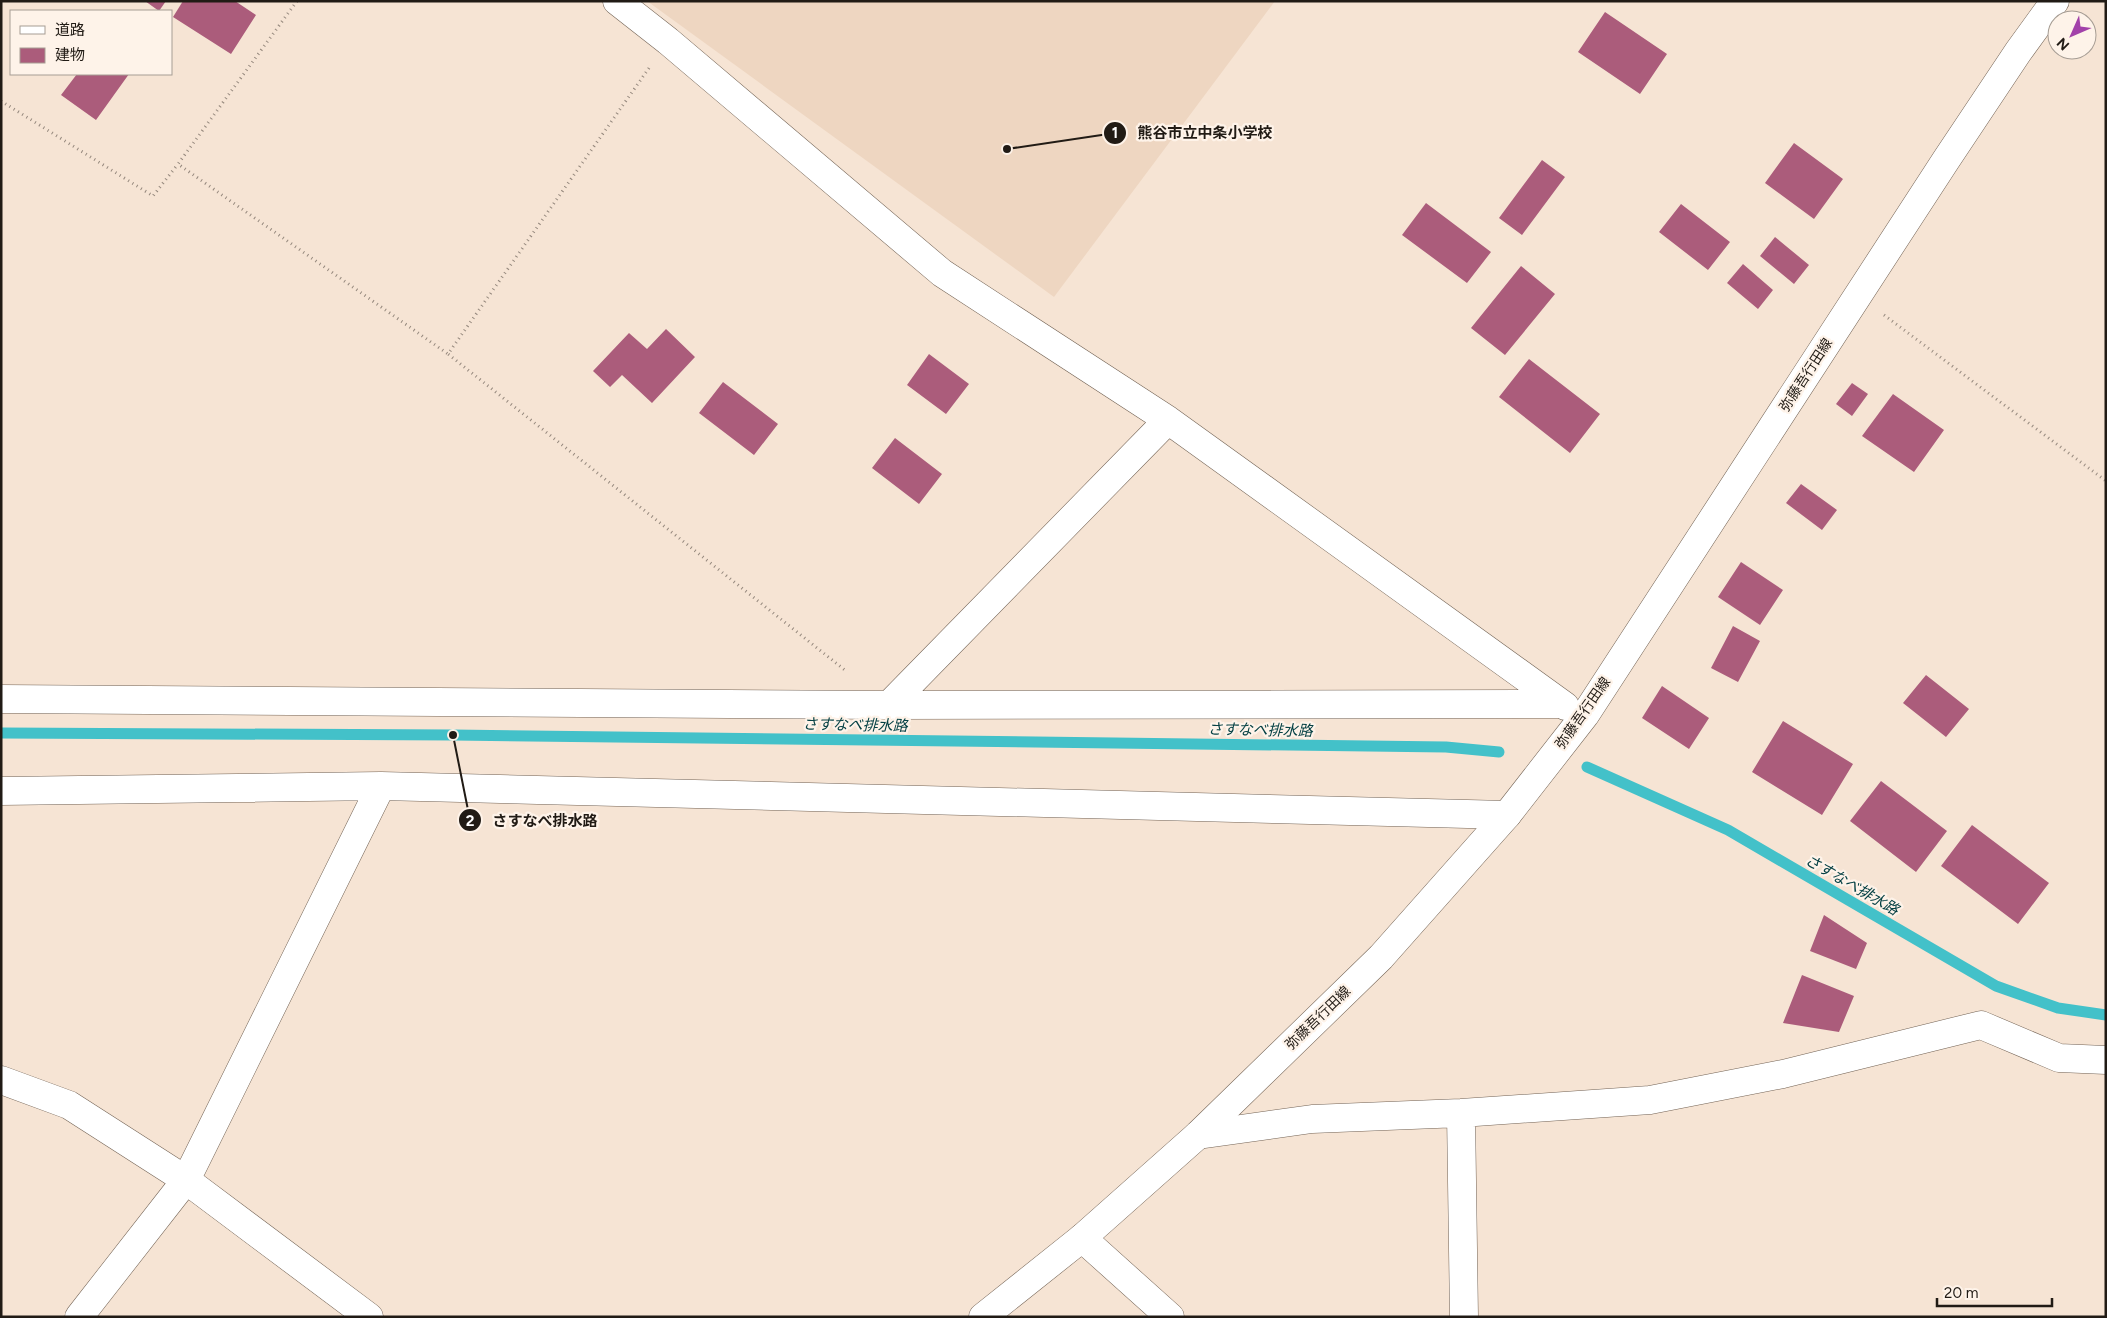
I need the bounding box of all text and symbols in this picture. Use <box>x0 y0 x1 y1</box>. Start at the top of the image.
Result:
legend <box>10 10 172 75</box>
north arrow <box>2047 10 2097 60</box>
text: 道路 <box>55 21 85 39</box>
text: N <box>2053 34 2073 54</box>
text: 建物 <box>55 46 85 64</box>
callout: 熊谷市立中条小学校 <box>1102 118 1282 148</box>
text: 1 <box>1112 124 1118 142</box>
text: 熊谷市立中条小学校 <box>1137 124 1273 142</box>
street label: 弥藤吾行田線 <box>1776 335 1836 415</box>
street label: 弥藤吾行田線 <box>1552 674 1614 752</box>
water label: さすなべ排水路 <box>802 715 910 735</box>
water label: さすなべ排水路 <box>1207 720 1315 740</box>
callout: さすなべ排水路 <box>457 805 607 835</box>
text: 2 <box>466 812 475 830</box>
text: さすなべ排水路 <box>492 812 598 830</box>
water label: さすなべ排水路 <box>1802 851 1904 920</box>
street label: 弥藤吾行田線 <box>1282 983 1354 1053</box>
scale bar <box>1937 1276 2052 1308</box>
text: 20 m <box>1944 1284 1978 1302</box>

